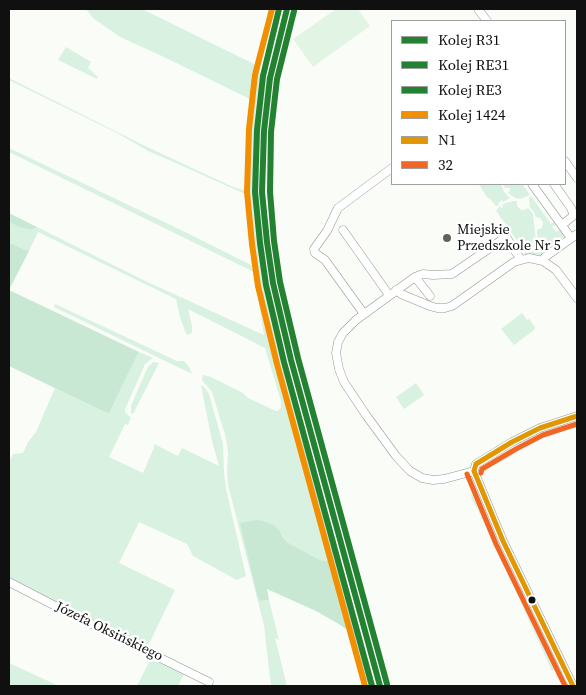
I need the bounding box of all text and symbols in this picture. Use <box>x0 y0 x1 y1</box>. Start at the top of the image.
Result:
legend <box>391 20 566 185</box>
text: Kolej R31 <box>438 29 500 50</box>
text: Kolej RE31 <box>438 54 509 75</box>
text: Kolej RE3 <box>438 79 502 100</box>
text: Kolej 1424 <box>438 104 506 125</box>
text: N1 <box>438 129 457 150</box>
text: 32 <box>438 154 453 175</box>
place label: Miejskie Przedszkole Nr 5 <box>457 222 561 254</box>
marker: Miejskie Przedszkole Nr 5 <box>441 232 453 244</box>
unlabelled marker <box>527 595 537 605</box>
street label: Józefa Oksińskiego <box>53 599 165 665</box>

